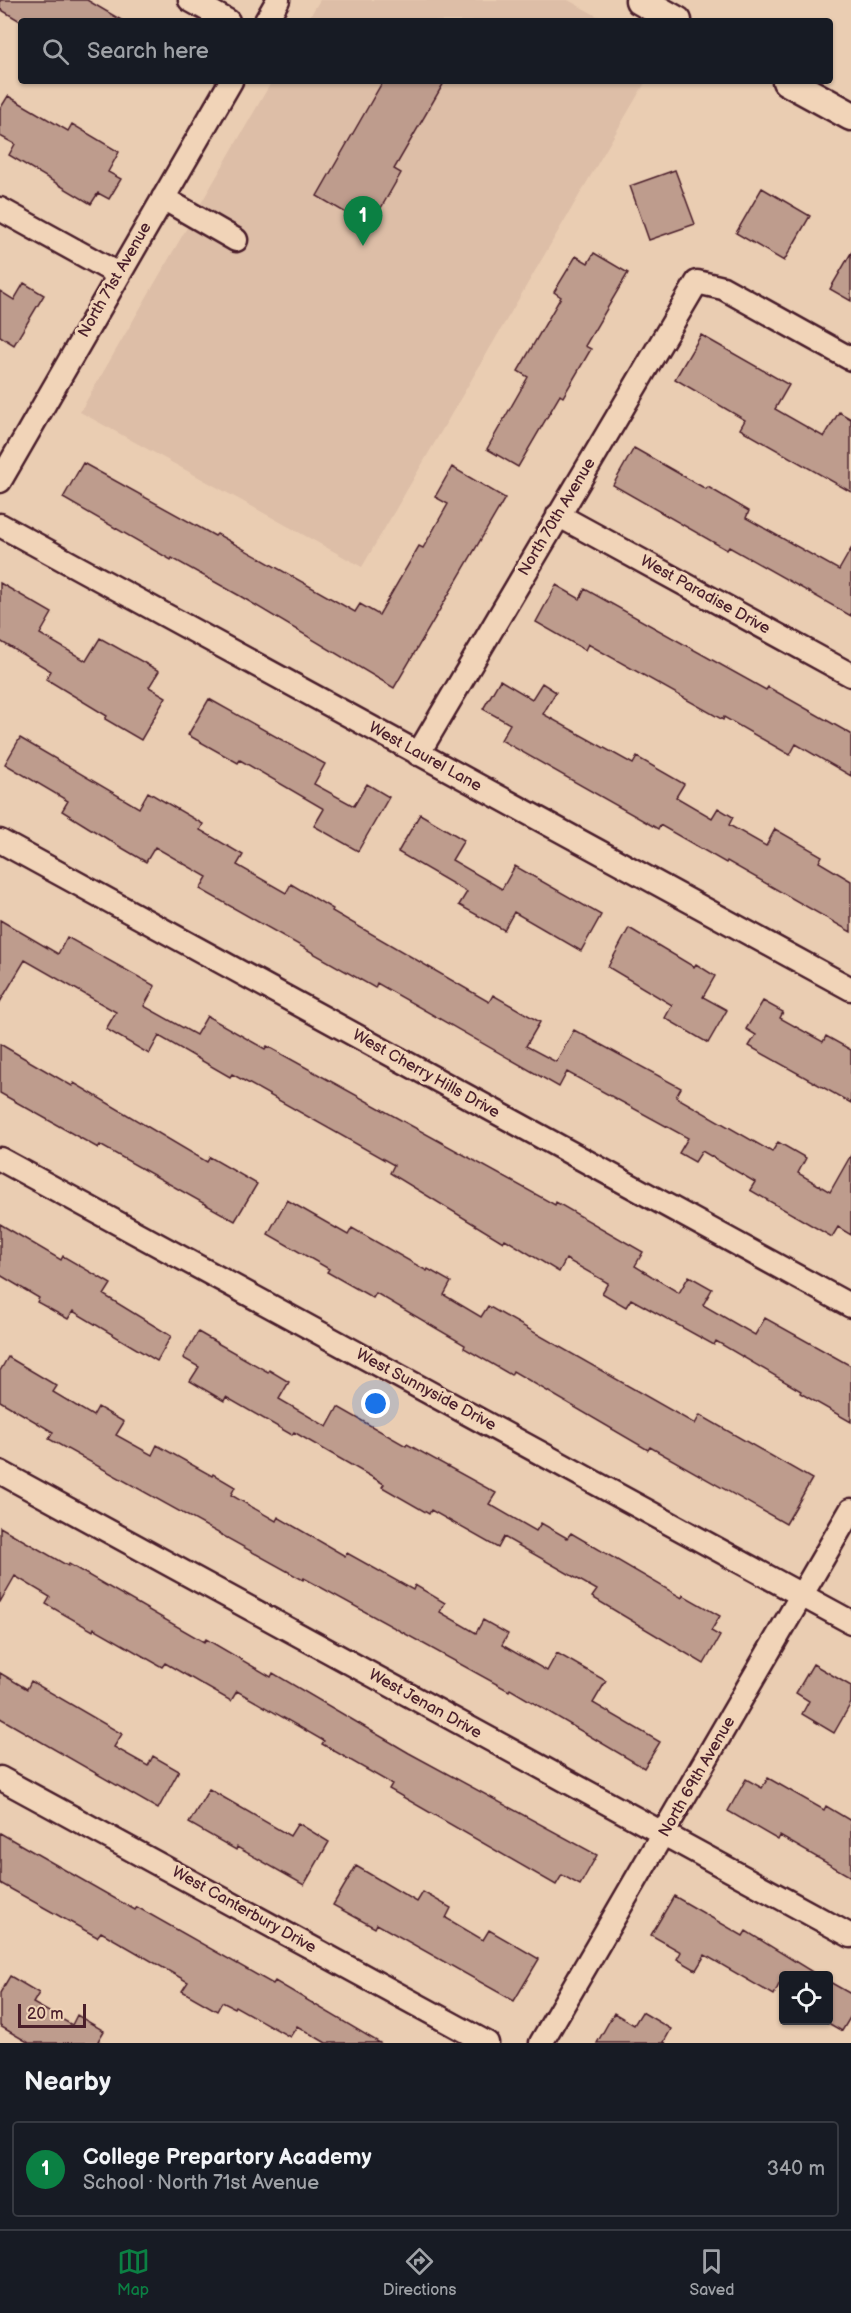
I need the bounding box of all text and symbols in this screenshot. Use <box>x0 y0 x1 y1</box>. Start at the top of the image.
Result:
search box <box>18 18 833 84</box>
icon: search <box>39 35 72 68</box>
text: Search here <box>87 38 209 65</box>
pin: 1 <box>344 196 382 246</box>
street label: North 71st Avenue <box>74 219 156 341</box>
street label: North 70th Avenue <box>514 454 600 579</box>
street label: West Paradise Drive <box>637 551 774 639</box>
street label: West Laurel Lane <box>365 718 485 796</box>
street label: West Cherry Hills Drive <box>349 1026 503 1123</box>
street label: West Sunnyside Drive <box>353 1345 500 1435</box>
your location <box>361 1389 390 1418</box>
street label: West Jenan Drive <box>365 1665 485 1743</box>
street label: North 69th Avenue <box>655 1713 739 1841</box>
street label: West Canterbury Drive <box>169 1862 320 1958</box>
map controls <box>779 1971 833 2025</box>
button: locate <box>779 1971 833 2025</box>
scale bar <box>18 2001 86 2028</box>
text: 20 m <box>27 2005 63 2024</box>
text: Nearby <box>24 2067 111 2098</box>
text: College Prepartory Academy <box>83 2144 372 2171</box>
text: 1 <box>41 2157 50 2181</box>
text: 340 m <box>767 2157 825 2181</box>
text: School · North 71st Avenue <box>83 2171 319 2195</box>
tab: Map <box>117 2245 150 2300</box>
tab: Directions <box>383 2245 456 2300</box>
tab: Saved <box>689 2245 734 2300</box>

